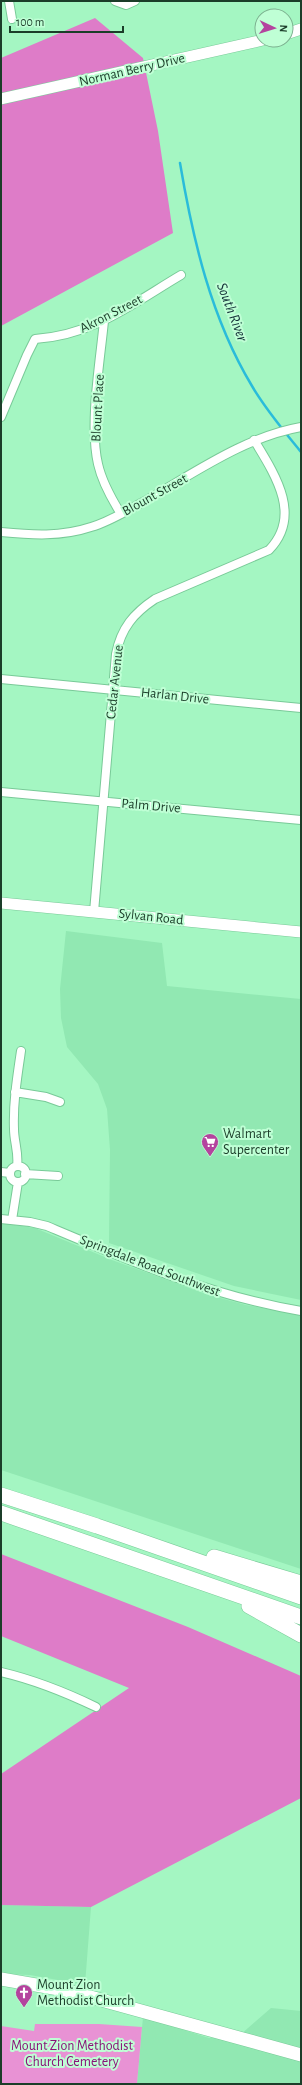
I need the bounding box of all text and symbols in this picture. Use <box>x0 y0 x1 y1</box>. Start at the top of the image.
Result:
scale bar <box>10 8 123 34</box>
north arrow <box>254 8 294 48</box>
text: 100 m <box>16 16 44 28</box>
text: N <box>278 24 289 33</box>
street label: Norman Berry Drive <box>78 51 186 89</box>
water label: South River <box>214 281 250 344</box>
street label: Akron Street <box>77 292 145 336</box>
street label: Blount Place <box>89 374 107 442</box>
street label: Blount Street <box>120 471 190 519</box>
street label: Cedar Avenue <box>104 644 126 720</box>
street label: Harlan Drive <box>140 685 210 707</box>
street label: Palm Drive <box>121 796 181 816</box>
street label: Sylvan Road <box>118 907 184 927</box>
place label: Walmart Supercenter <box>223 1127 290 1157</box>
supermarket icon: Walmart Supercenter <box>200 1132 220 1157</box>
street label: Springdale Road Southwest <box>78 1233 222 1299</box>
place label: Mount Zion Methodist Church <box>37 1978 134 2008</box>
church icon: Mount Zion Methodist Church <box>14 1983 34 2008</box>
park label: Mount Zion Methodist Church Cemetery <box>11 2039 133 2069</box>

